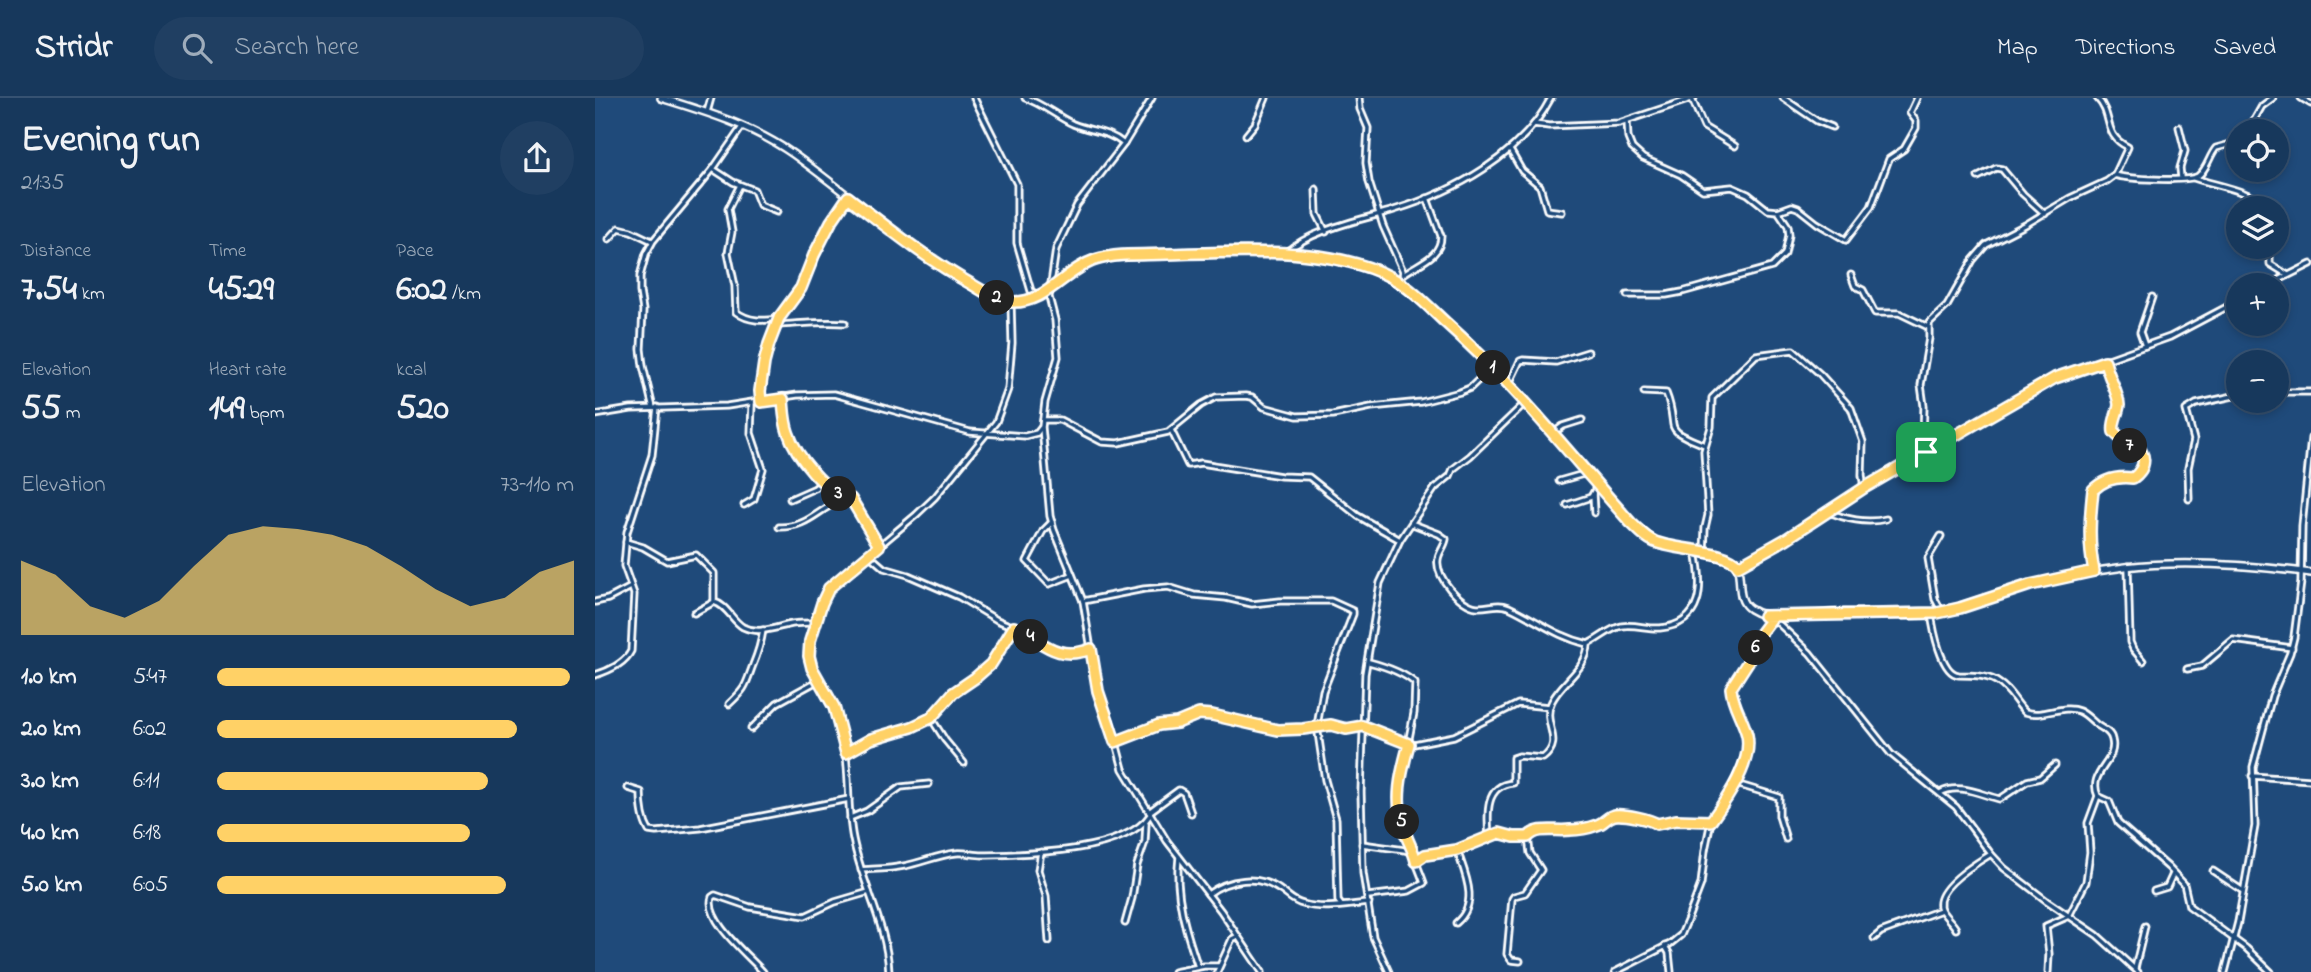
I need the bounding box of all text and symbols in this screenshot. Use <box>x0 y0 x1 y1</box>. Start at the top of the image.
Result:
search box <box>154 17 644 80</box>
text: Stridr <box>35 24 112 72</box>
icon: search <box>178 29 216 67</box>
text: Search here <box>234 29 359 67</box>
text: Map <box>1997 31 2038 66</box>
text: Directions <box>2076 31 2175 66</box>
text: Saved <box>2213 31 2276 66</box>
text: Evening run <box>21 113 200 169</box>
map controls <box>2226 119 2289 413</box>
button: locate <box>2226 119 2289 182</box>
button: share <box>500 121 574 195</box>
text: 21:35 <box>21 167 64 200</box>
button: layers <box>2226 196 2289 259</box>
text: Distance <box>21 238 91 265</box>
text: Time <box>209 238 246 265</box>
text: Pace <box>396 238 433 265</box>
text: 7.54 <box>21 265 77 316</box>
text: 45:29 <box>209 265 274 316</box>
text: 6:02 <box>396 265 447 316</box>
button: + <box>2226 273 2289 336</box>
pin: 2 <box>979 280 1015 316</box>
text: km <box>77 281 105 308</box>
text: /km <box>447 281 481 308</box>
text: 2 <box>992 284 1001 311</box>
pin: 1 <box>1475 350 1511 386</box>
button: − <box>2226 350 2289 413</box>
text: 1 <box>1489 354 1496 381</box>
text: Elevation <box>21 357 91 384</box>
text: Heart rate <box>209 357 287 384</box>
text: kcal <box>396 357 427 384</box>
text: 55 <box>21 384 61 435</box>
text: 149 <box>209 384 245 435</box>
text: 520 <box>396 384 449 435</box>
text: m <box>61 400 81 427</box>
text: bpm <box>245 400 285 427</box>
pin <box>1896 422 1956 482</box>
pin: 7 <box>2113 428 2147 464</box>
text: 7 <box>2126 432 2133 459</box>
icon: arrive <box>1907 433 1945 471</box>
text: Elevation <box>21 469 106 502</box>
text: 73–110 m <box>500 469 574 502</box>
pin: 3 <box>821 476 857 512</box>
text: 3 <box>835 480 842 507</box>
pin: 4 <box>1013 620 1048 654</box>
text: 4 <box>1027 623 1034 650</box>
pin: 6 <box>1739 630 1773 666</box>
text: 6 <box>1751 634 1760 661</box>
text: 1.0 km <box>21 661 77 694</box>
text: 5:47 <box>133 661 167 694</box>
text: 2.0 km <box>21 713 81 746</box>
text: 6:02 <box>133 713 166 746</box>
text: 3.0 km <box>21 765 79 798</box>
text: 6:11 <box>133 765 160 798</box>
pin: 5 <box>1385 804 1419 840</box>
text: 5 <box>1396 808 1407 835</box>
text: 4.0 km <box>21 817 79 850</box>
text: 6:18 <box>133 817 161 850</box>
text: 5.0 km <box>21 869 82 902</box>
text: 6:05 <box>133 869 168 902</box>

